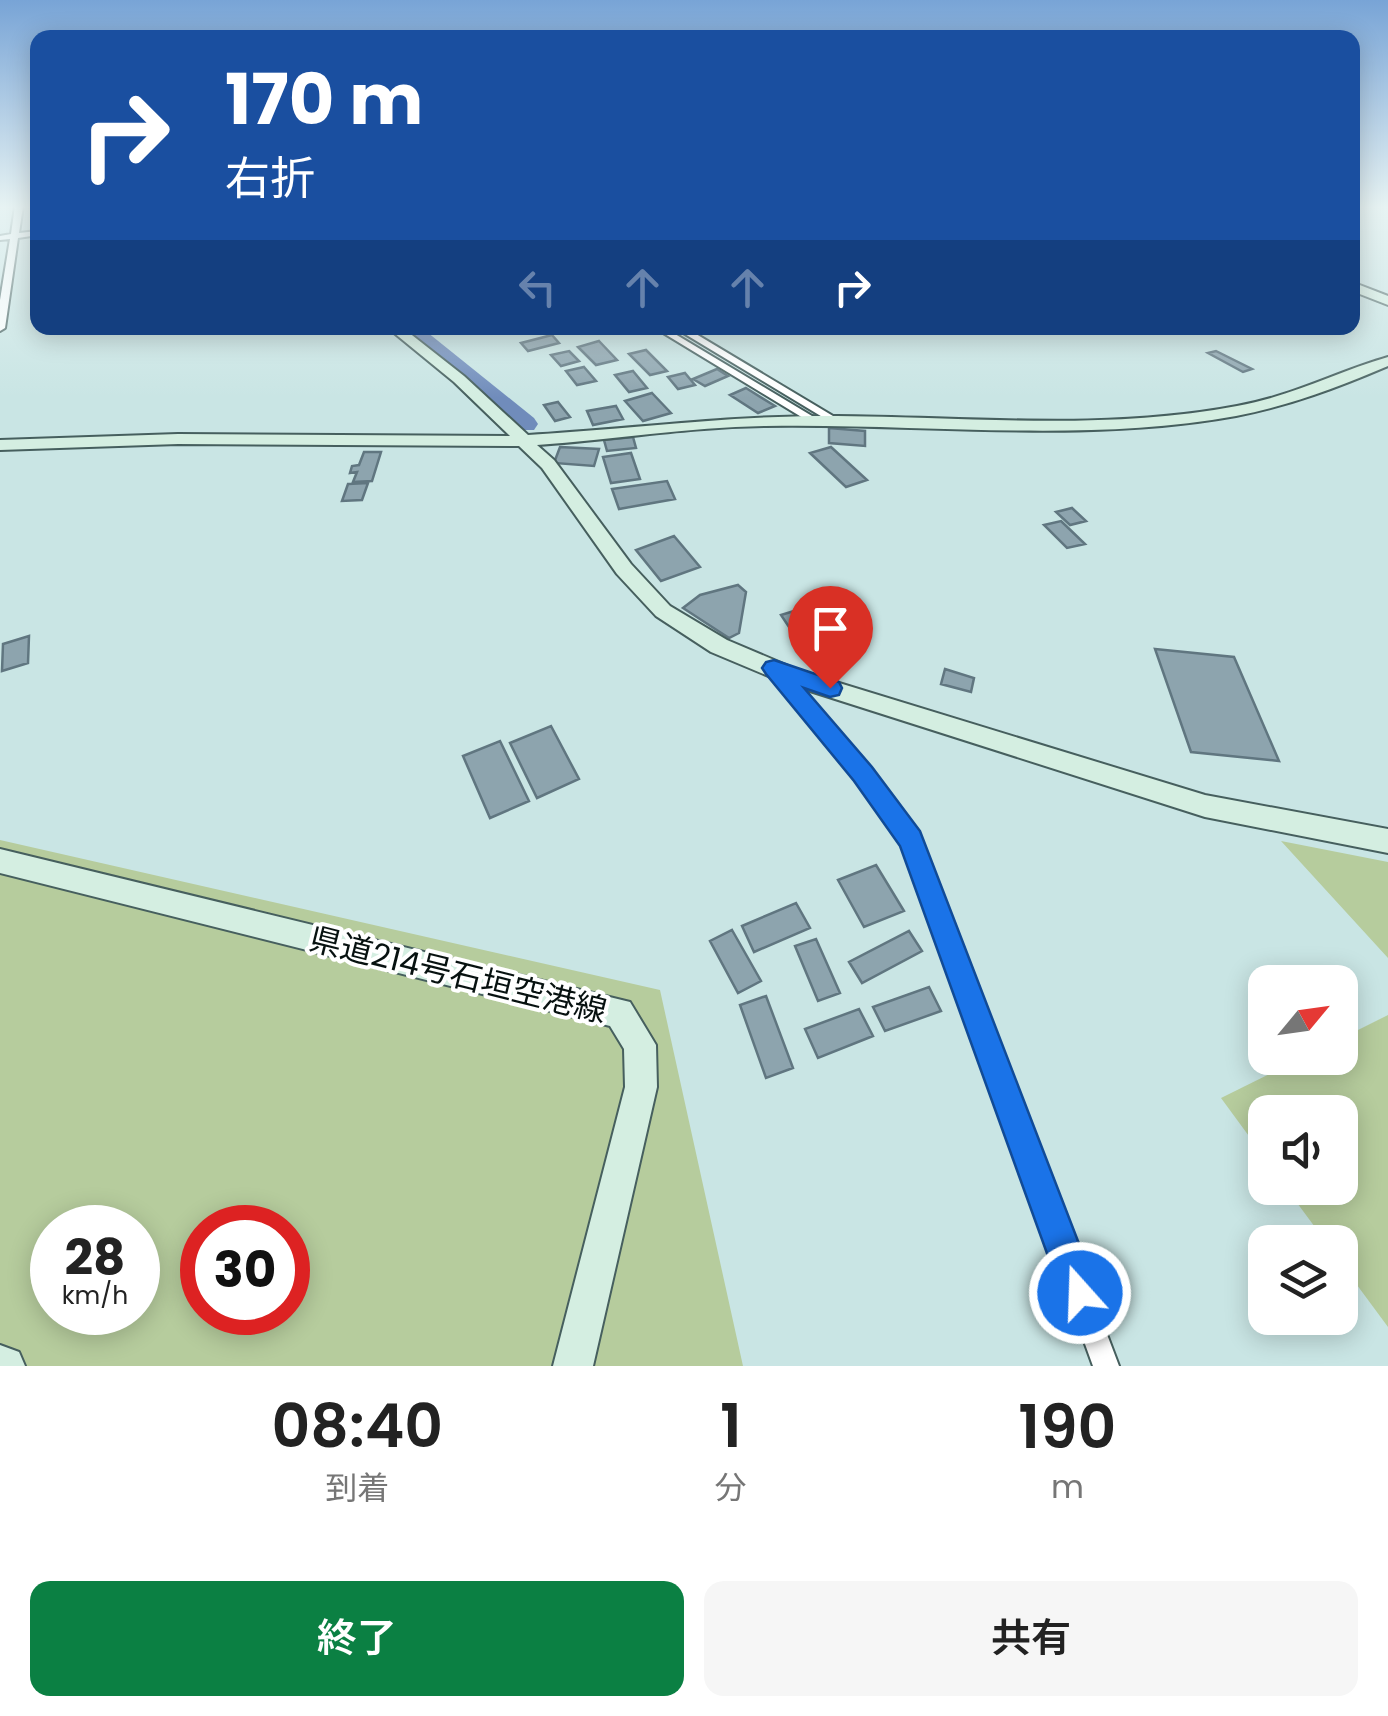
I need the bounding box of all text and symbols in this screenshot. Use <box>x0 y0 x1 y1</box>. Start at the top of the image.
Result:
text: 170 m <box>225 50 423 149</box>
icon: right <box>60 70 190 200</box>
text: 右折 <box>225 147 315 210</box>
icon: left <box>510 260 565 315</box>
icon: ahead <box>615 260 670 315</box>
icon: ahead <box>720 260 775 315</box>
icon: right <box>825 260 880 315</box>
pin <box>788 586 873 689</box>
icon: arrive <box>803 601 858 656</box>
street label: 県道214号石垣空港線 <box>305 916 611 1033</box>
north arrow <box>1248 965 1358 1075</box>
map controls <box>1248 965 1358 1335</box>
button: sound <box>1248 1095 1358 1205</box>
speed limit sign: 30 <box>180 1205 310 1335</box>
text: 28 <box>65 1222 125 1293</box>
button: layers <box>1248 1225 1358 1335</box>
position arrow <box>1028 1241 1132 1345</box>
text: km/h <box>62 1278 128 1313</box>
text: 08:40 <box>272 1384 443 1468</box>
text: 1 <box>720 1384 742 1468</box>
text: 190 <box>1018 1385 1116 1469</box>
text: m <box>1051 1464 1084 1509</box>
text: 到着 <box>325 1465 389 1510</box>
text: 分 <box>715 1465 747 1510</box>
button: 終了 <box>30 1581 684 1696</box>
button: 共有 <box>704 1581 1358 1696</box>

